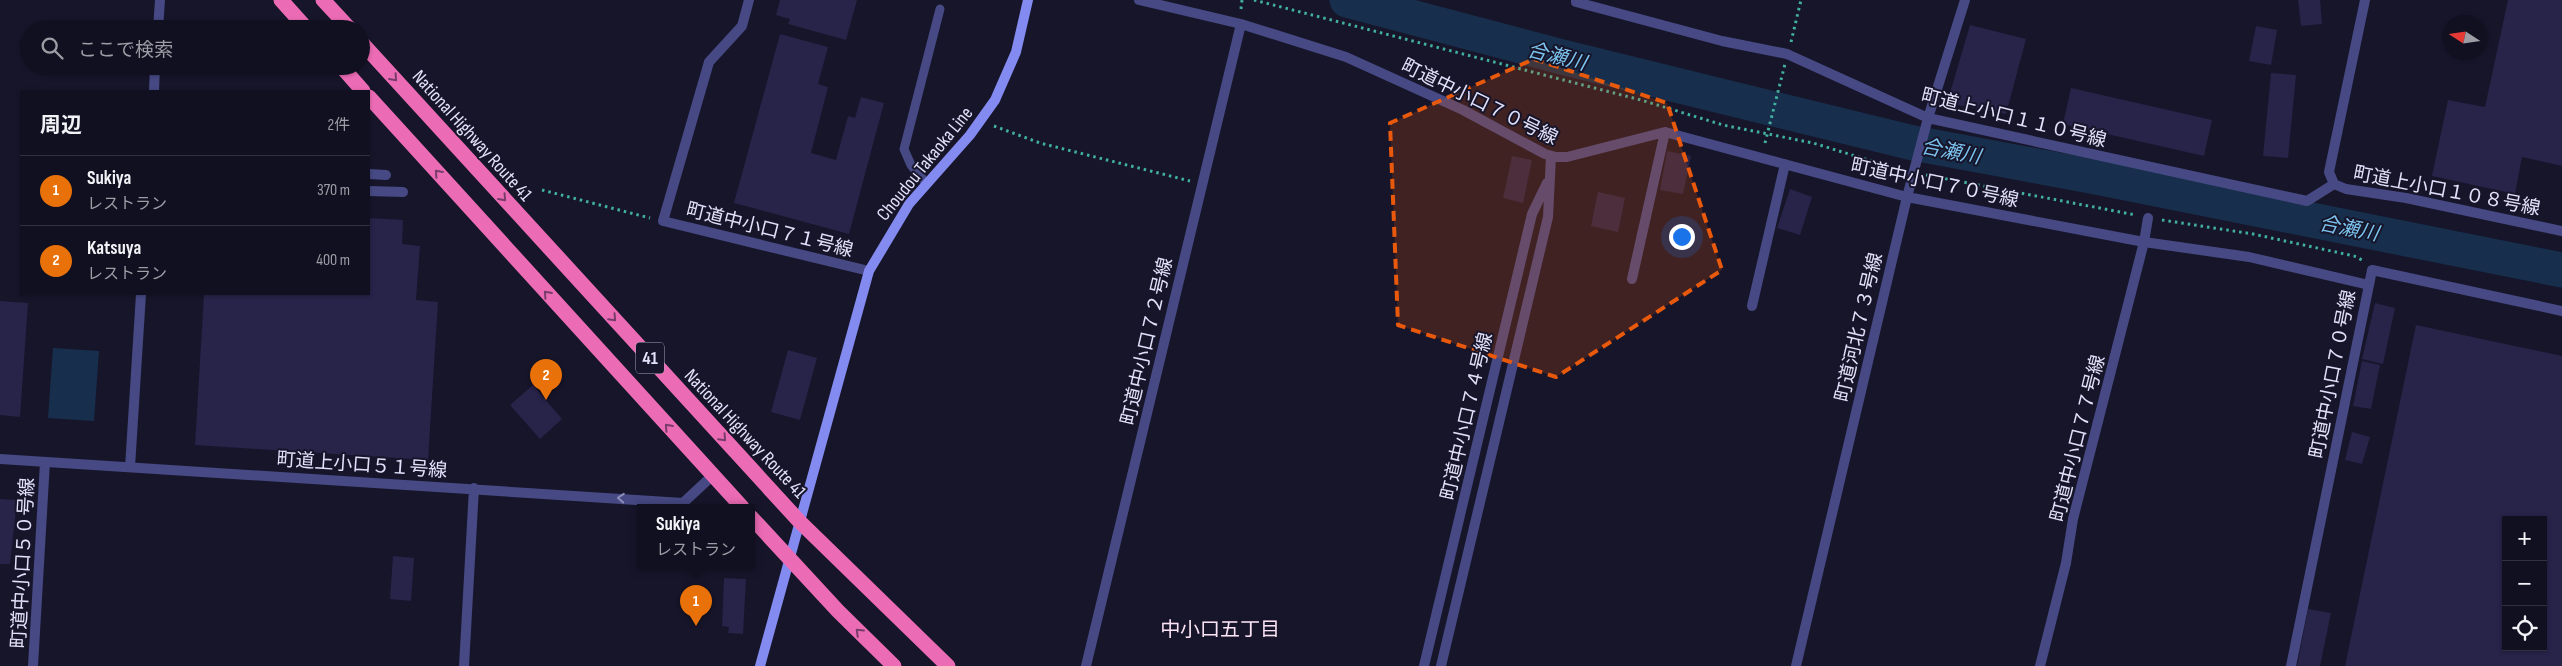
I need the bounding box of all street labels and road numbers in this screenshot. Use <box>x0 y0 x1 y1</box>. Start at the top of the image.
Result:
street label: 町道中小口７０号線 <box>1397 55 1561 150</box>
street label: National Highway Route 41 <box>407 66 537 207</box>
street label: 町道上小口１１０号線 <box>1919 84 2109 153</box>
street label: Choudou Takaoka Line <box>872 102 978 226</box>
street label: 町道中小口７０号線 <box>1849 154 2021 212</box>
street label: 町道上小口１０８号線 <box>2351 162 2542 221</box>
street label: 町道中小口７１号線 <box>684 199 855 262</box>
street label: 町道河北７３号線 <box>1831 251 1888 404</box>
street label: 町道中小口７２号線 <box>1117 255 1178 427</box>
street label: 町道中小口７０号線 <box>2306 288 2361 460</box>
street label: 町道中小口７４号線 <box>1437 330 1498 502</box>
road number: 41 <box>636 342 664 373</box>
street label: 町道中小口７７号線 <box>2047 353 2110 524</box>
street label: National Highway Route 41 <box>679 365 811 504</box>
street label: 町道上小口５１号線 <box>276 448 448 483</box>
street label: 町道中小口５０号線 <box>8 477 39 649</box>

